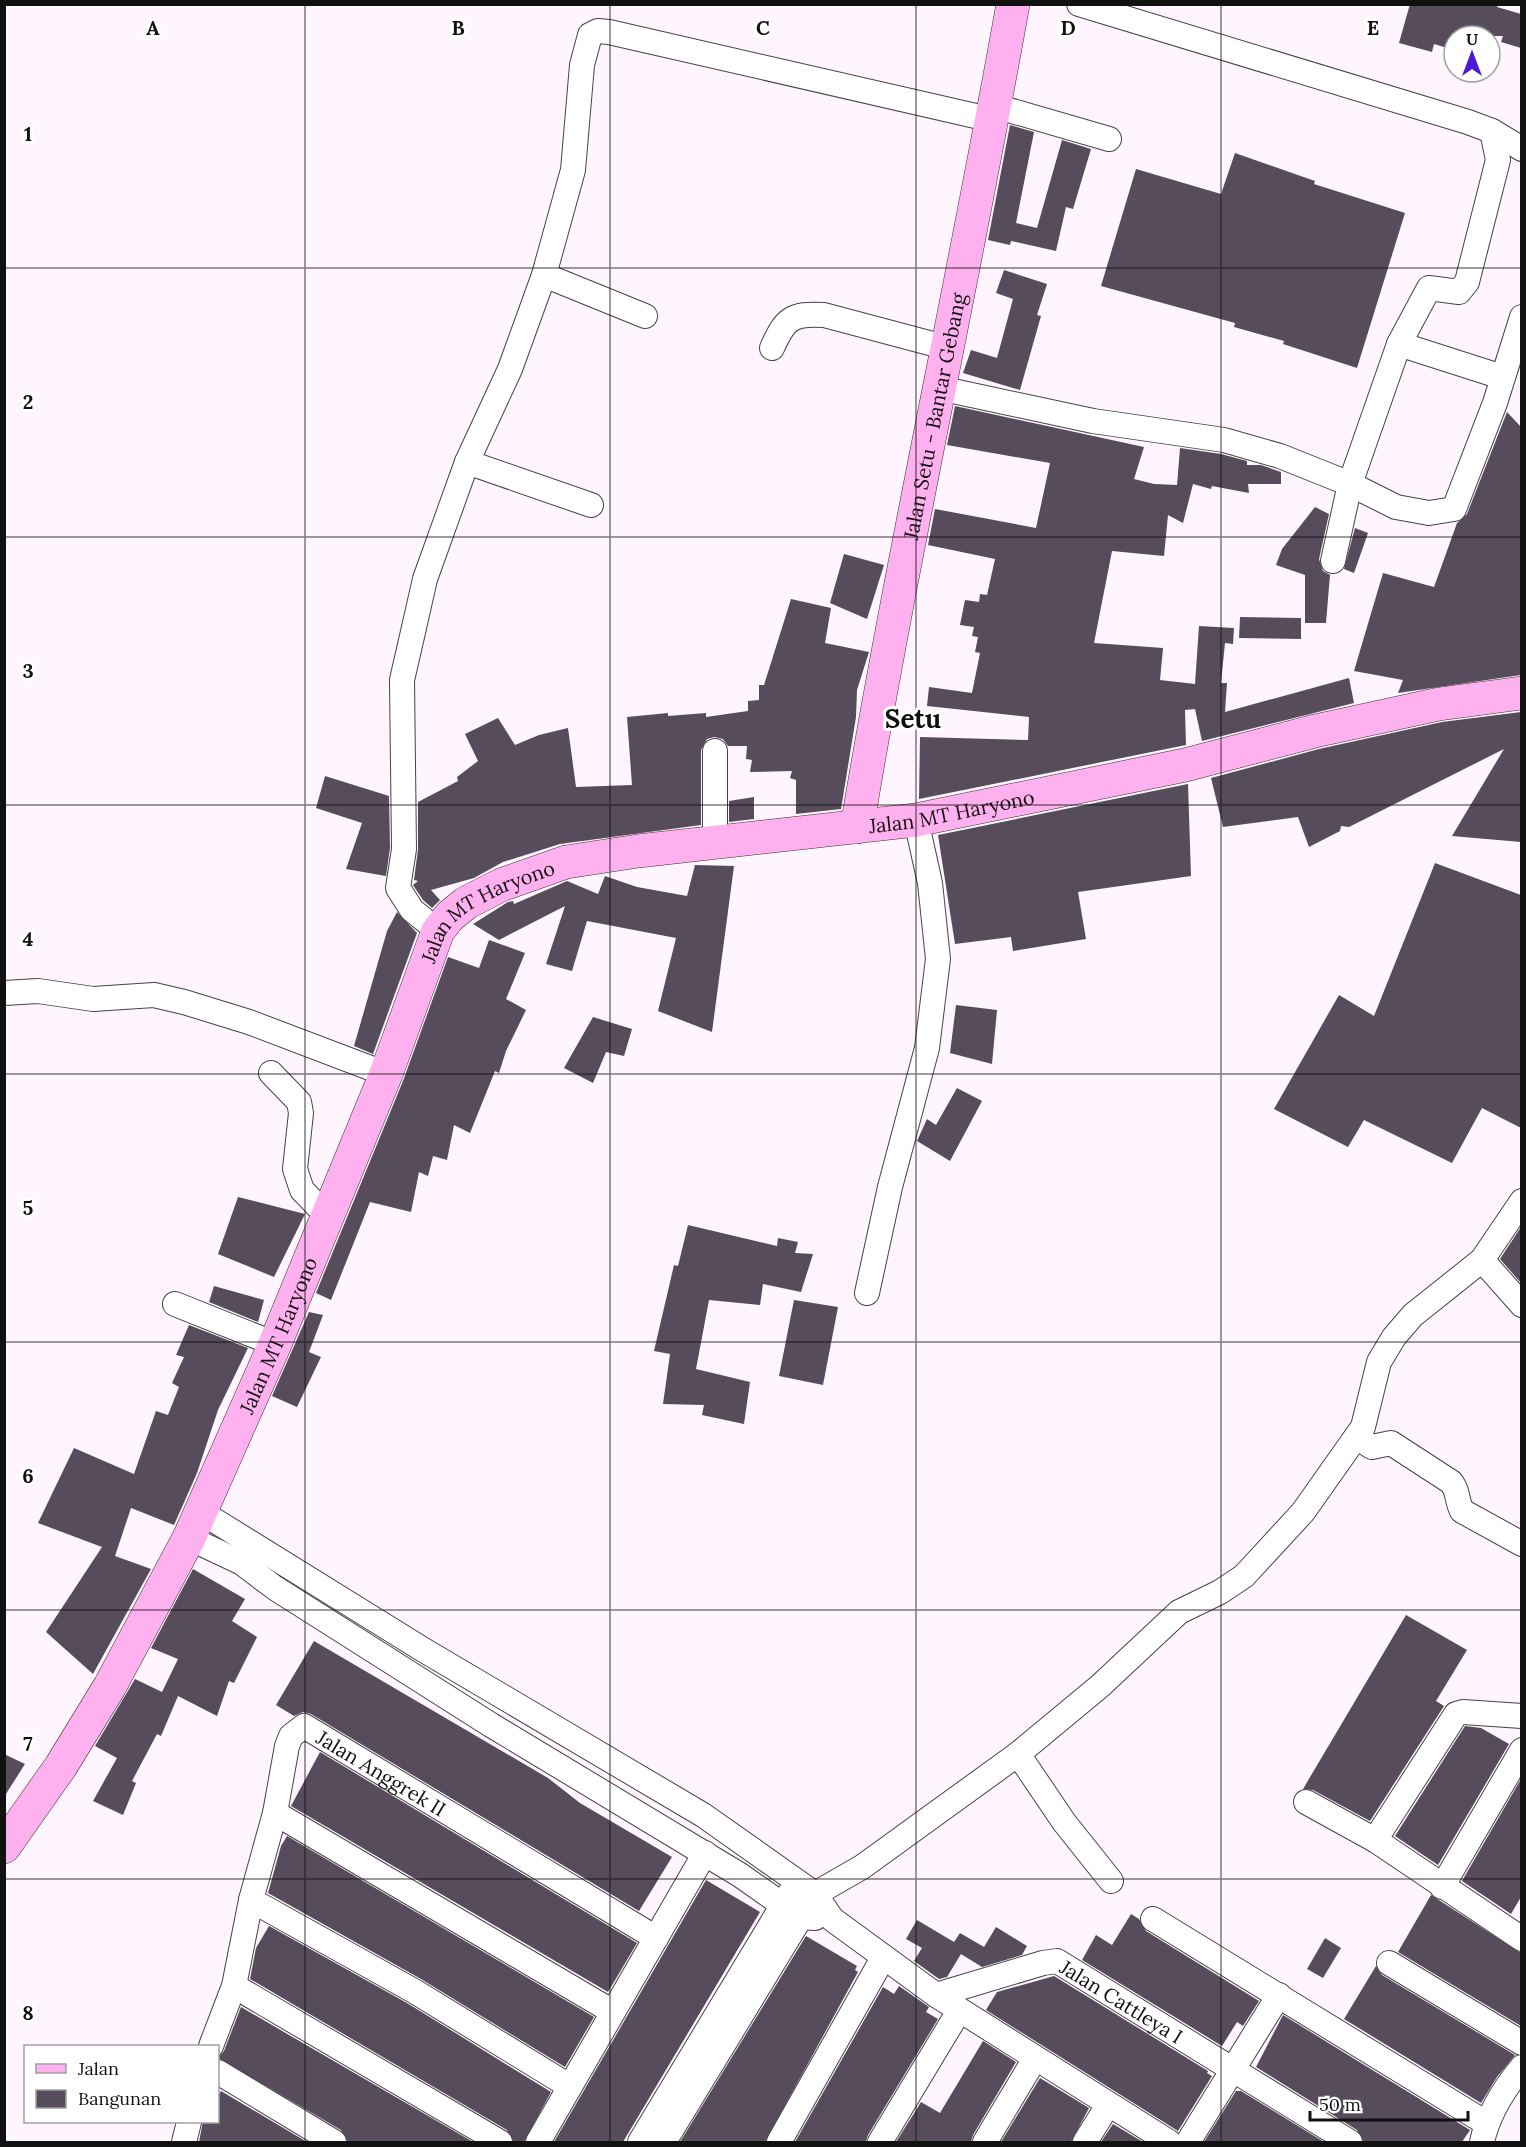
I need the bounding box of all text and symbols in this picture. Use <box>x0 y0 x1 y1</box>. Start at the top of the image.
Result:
text: A <box>146 15 160 40</box>
text: B <box>451 15 465 40</box>
text: C <box>756 15 770 40</box>
text: D <box>1060 15 1076 40</box>
text: E <box>1367 15 1379 40</box>
north arrow <box>1442 24 1502 84</box>
text: U <box>1466 29 1478 49</box>
text: 1 <box>24 121 32 146</box>
street label: Jalan Setu - Bantar Gebang <box>897 290 971 543</box>
text: 2 <box>23 389 33 414</box>
text: 3 <box>22 658 34 683</box>
district label: Setu <box>885 702 941 735</box>
street label: Jalan MT Haryono <box>866 784 1036 838</box>
street label: Jalan MT Haryono <box>415 855 558 967</box>
text: 4 <box>23 926 34 951</box>
text: 5 <box>23 1195 34 1220</box>
street label: Jalan MT Haryono <box>233 1253 322 1418</box>
text: 6 <box>22 1463 34 1488</box>
street label: Jalan Anggrek II <box>312 1724 451 1821</box>
text: 7 <box>23 1731 33 1756</box>
street label: Jalan Cattleya I <box>1055 1953 1188 2048</box>
text: 8 <box>22 2000 34 2025</box>
legend <box>24 2045 219 2123</box>
text: Jalan <box>77 2057 119 2080</box>
scale bar <box>1310 2084 1468 2122</box>
text: Bangunan <box>78 2087 161 2110</box>
text: 50 m <box>1319 2093 1361 2116</box>

